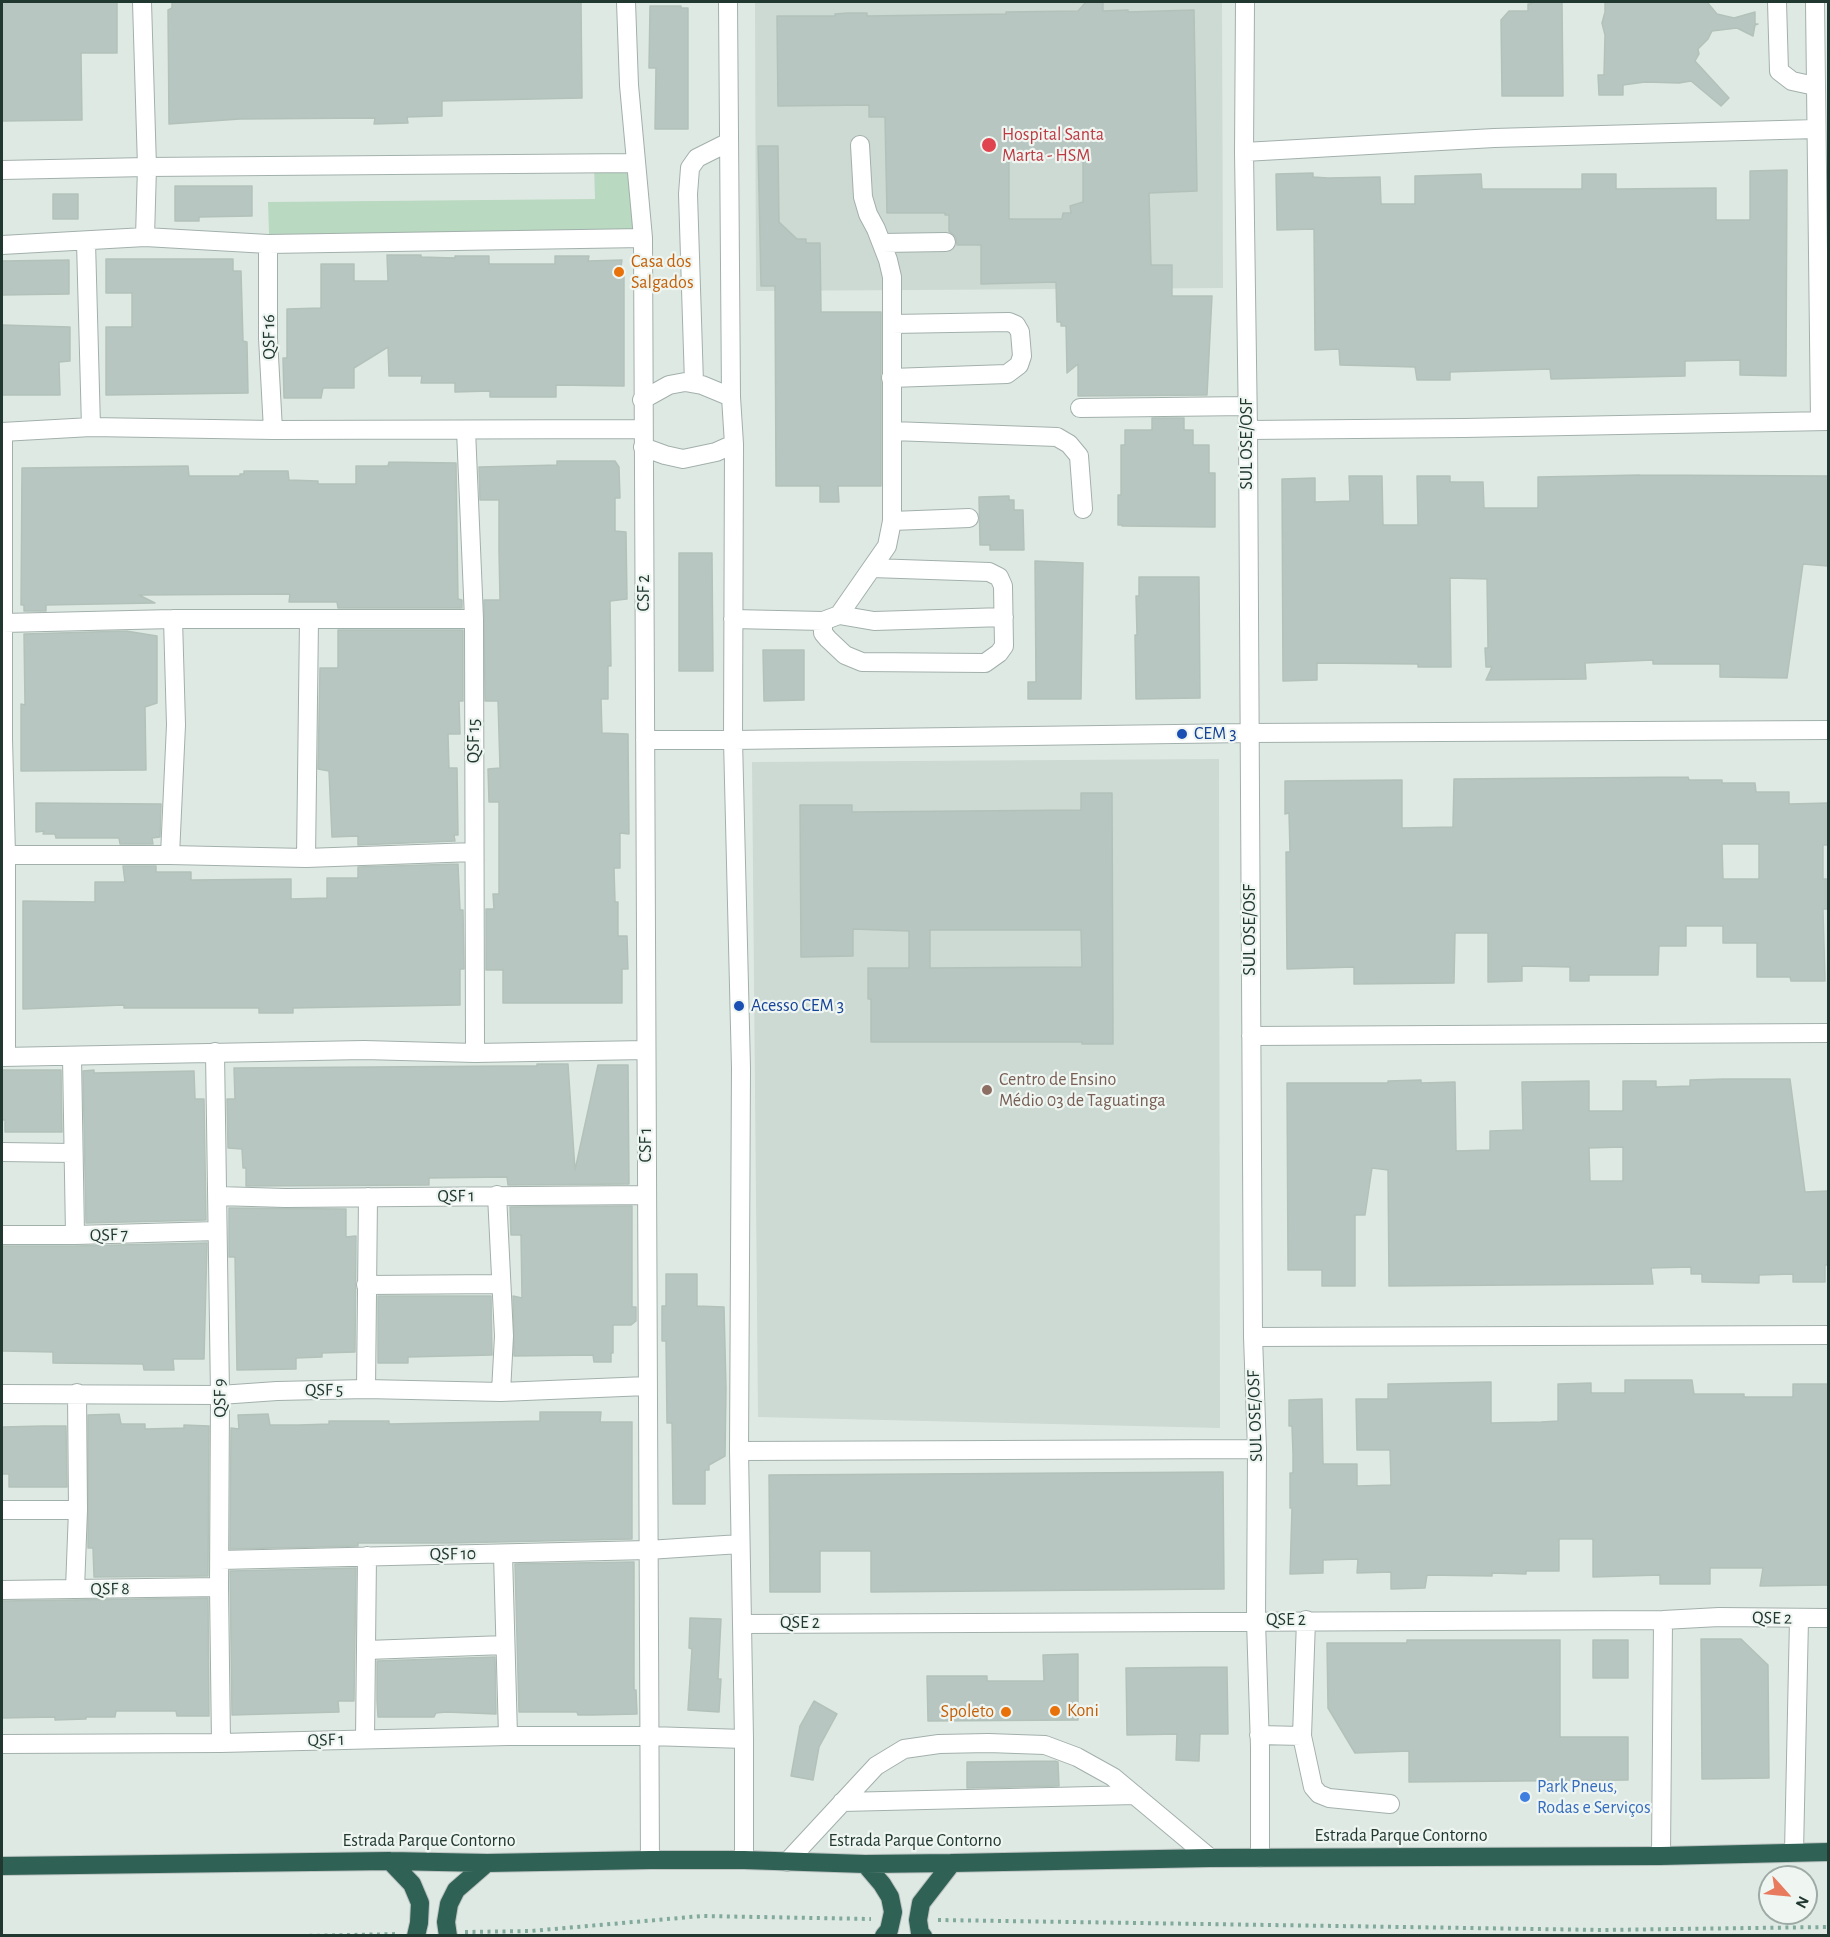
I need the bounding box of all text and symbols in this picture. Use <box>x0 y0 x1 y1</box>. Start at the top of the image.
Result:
place label: Hospital Santa Marta - HSM <box>1002 124 1104 166</box>
marker: Hospital Santa Marta - HSM <box>980 136 998 154</box>
place label: Casa dos Salgados <box>631 251 694 294</box>
marker: Casa dos Salgados <box>612 265 626 279</box>
street label: QSF 16 <box>258 314 280 360</box>
street label: SUL OSE/OSF <box>1236 398 1258 490</box>
street label: CSF 2 <box>633 575 655 611</box>
street label: QSF 15 <box>463 719 485 763</box>
place label: CEM 3 <box>1194 723 1237 745</box>
marker: CEM 3 <box>1175 727 1189 741</box>
street label: SUL OSE/OSF <box>1239 884 1261 976</box>
place label: Acesso CEM 3 <box>751 995 844 1017</box>
marker: Acesso CEM 3 <box>732 999 746 1013</box>
place label: Centro de Ensino Médio 03 de Taguatinga <box>999 1069 1166 1112</box>
marker: Centro de Ensino Médio 03 de Taguatinga <box>980 1083 994 1097</box>
street label: CSF 1 <box>635 1128 657 1162</box>
street label: QSF 1 <box>437 1185 475 1207</box>
street label: QSF 7 <box>89 1224 129 1246</box>
street label: SUL OSE/OSF <box>1243 1370 1267 1462</box>
street label: QSF 9 <box>209 1378 231 1418</box>
street label: QSF 5 <box>305 1379 343 1401</box>
street label: QSF 10 <box>430 1543 476 1565</box>
street label: QSF 8 <box>90 1578 130 1600</box>
street label: QSE 2 <box>1752 1607 1792 1629</box>
street label: QSE 2 <box>1266 1609 1306 1631</box>
street label: QSE 2 <box>780 1612 820 1634</box>
place label: Koni <box>1067 1700 1099 1722</box>
place label: Spoleto <box>940 1701 994 1723</box>
marker: Koni <box>1048 1704 1062 1718</box>
marker: Spoleto <box>999 1705 1013 1719</box>
street label: QSF 1 <box>307 1729 345 1751</box>
place label: Park Pneus, Rodas e Serviços <box>1537 1776 1651 1818</box>
marker: Park Pneus, Rodas e Serviços <box>1518 1790 1532 1804</box>
street label: Estrada Parque Contorno <box>1314 1825 1488 1847</box>
street label: Estrada Parque Contorno <box>342 1830 516 1852</box>
street label: Estrada Parque Contorno <box>828 1830 1002 1852</box>
north arrow <box>1758 1865 1818 1925</box>
text: N <box>1793 1894 1812 1911</box>

